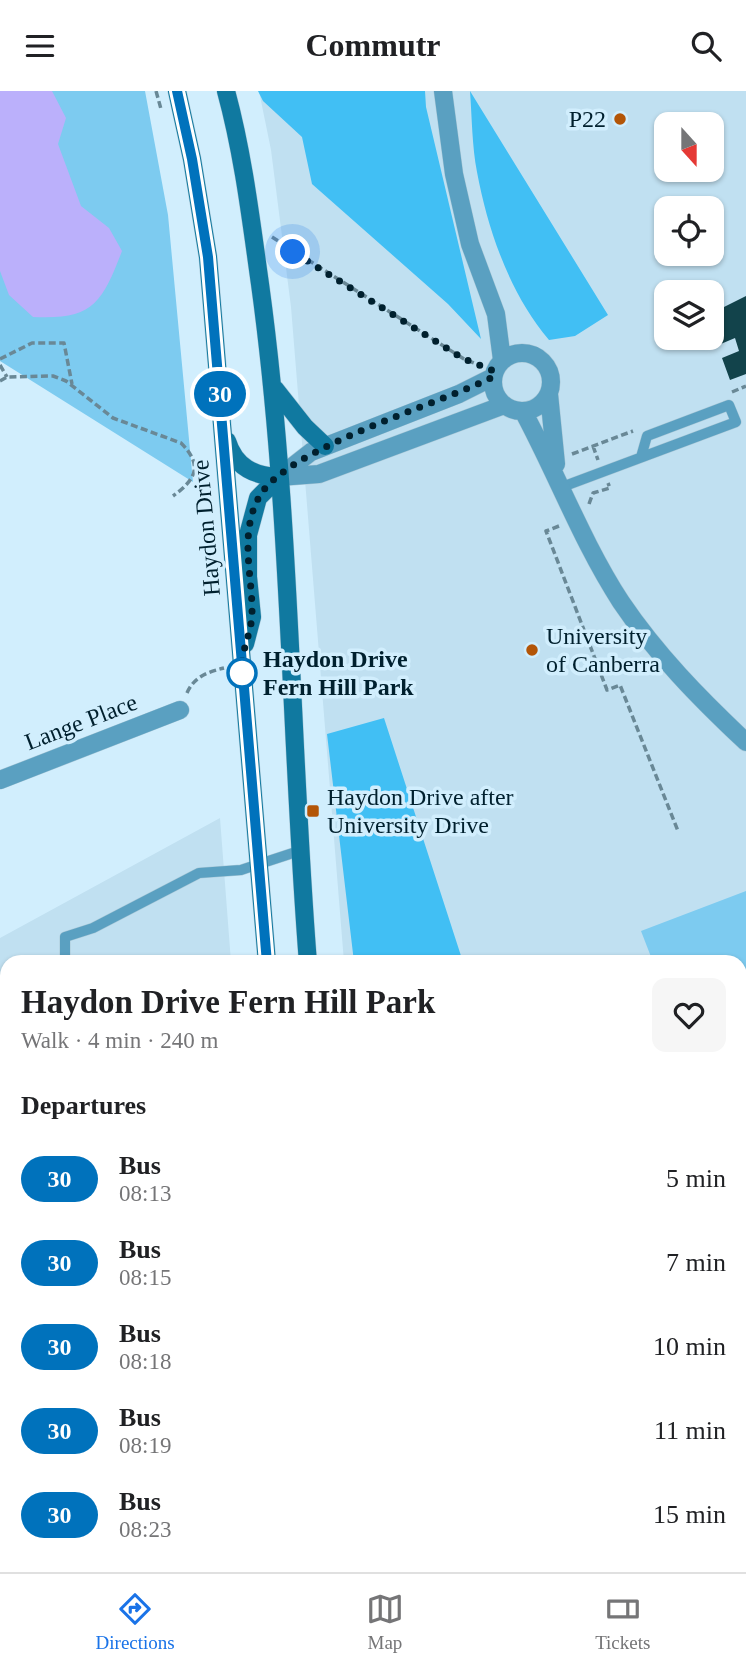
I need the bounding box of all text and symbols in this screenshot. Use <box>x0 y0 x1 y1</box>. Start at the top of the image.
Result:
icon: menu <box>21 27 59 65</box>
text: Commutr <box>305 27 441 63</box>
icon: search <box>687 27 725 65</box>
place label: P22 <box>569 106 606 132</box>
marker: P22 <box>612 111 628 127</box>
north arrow <box>654 112 724 182</box>
map controls <box>654 112 724 350</box>
button: locate <box>654 196 724 266</box>
your location <box>275 234 310 269</box>
button: layers <box>654 280 724 350</box>
line badge: 30 <box>188 371 252 417</box>
text: 30 <box>208 381 232 407</box>
street label: Haydon Drive <box>187 459 225 597</box>
place label: University of Canberra <box>546 623 660 677</box>
marker: University of Canberra <box>524 642 540 658</box>
place label: Haydon Drive Fern Hill Park <box>263 646 414 700</box>
marker: Haydon Drive Fern Hill Park <box>227 658 257 688</box>
street label: Lange Place <box>21 689 141 755</box>
place label: Haydon Drive after University Drive <box>327 784 514 838</box>
marker: Haydon Drive after University Drive <box>305 803 321 819</box>
button: heart <box>652 978 726 1052</box>
text: Haydon Drive Fern Hill Park <box>21 984 435 1020</box>
text: Walk · 4 min · 240 m <box>21 1028 218 1053</box>
text: Departures <box>21 1091 146 1120</box>
text: Bus <box>119 1151 161 1180</box>
text: 5 min <box>666 1164 726 1193</box>
text: 30 <box>48 1166 72 1192</box>
text: 08:13 <box>119 1181 171 1206</box>
text: Bus <box>119 1235 161 1264</box>
text: 7 min <box>666 1248 726 1277</box>
text: 30 <box>48 1250 72 1276</box>
text: 08:15 <box>119 1265 171 1290</box>
text: Bus <box>119 1319 161 1348</box>
text: 10 min <box>653 1332 726 1361</box>
text: 30 <box>48 1334 72 1360</box>
text: 08:18 <box>119 1349 171 1374</box>
text: Bus <box>119 1403 161 1432</box>
text: 11 min <box>654 1416 726 1445</box>
text: 30 <box>48 1418 72 1444</box>
text: 08:19 <box>119 1433 171 1458</box>
text: Bus <box>119 1487 161 1516</box>
text: 15 min <box>653 1500 726 1529</box>
text: 30 <box>48 1502 72 1528</box>
text: 08:23 <box>119 1517 171 1542</box>
tab: Directions <box>96 1590 175 1654</box>
tab: Map <box>366 1590 404 1654</box>
tab: Tickets <box>595 1590 650 1654</box>

